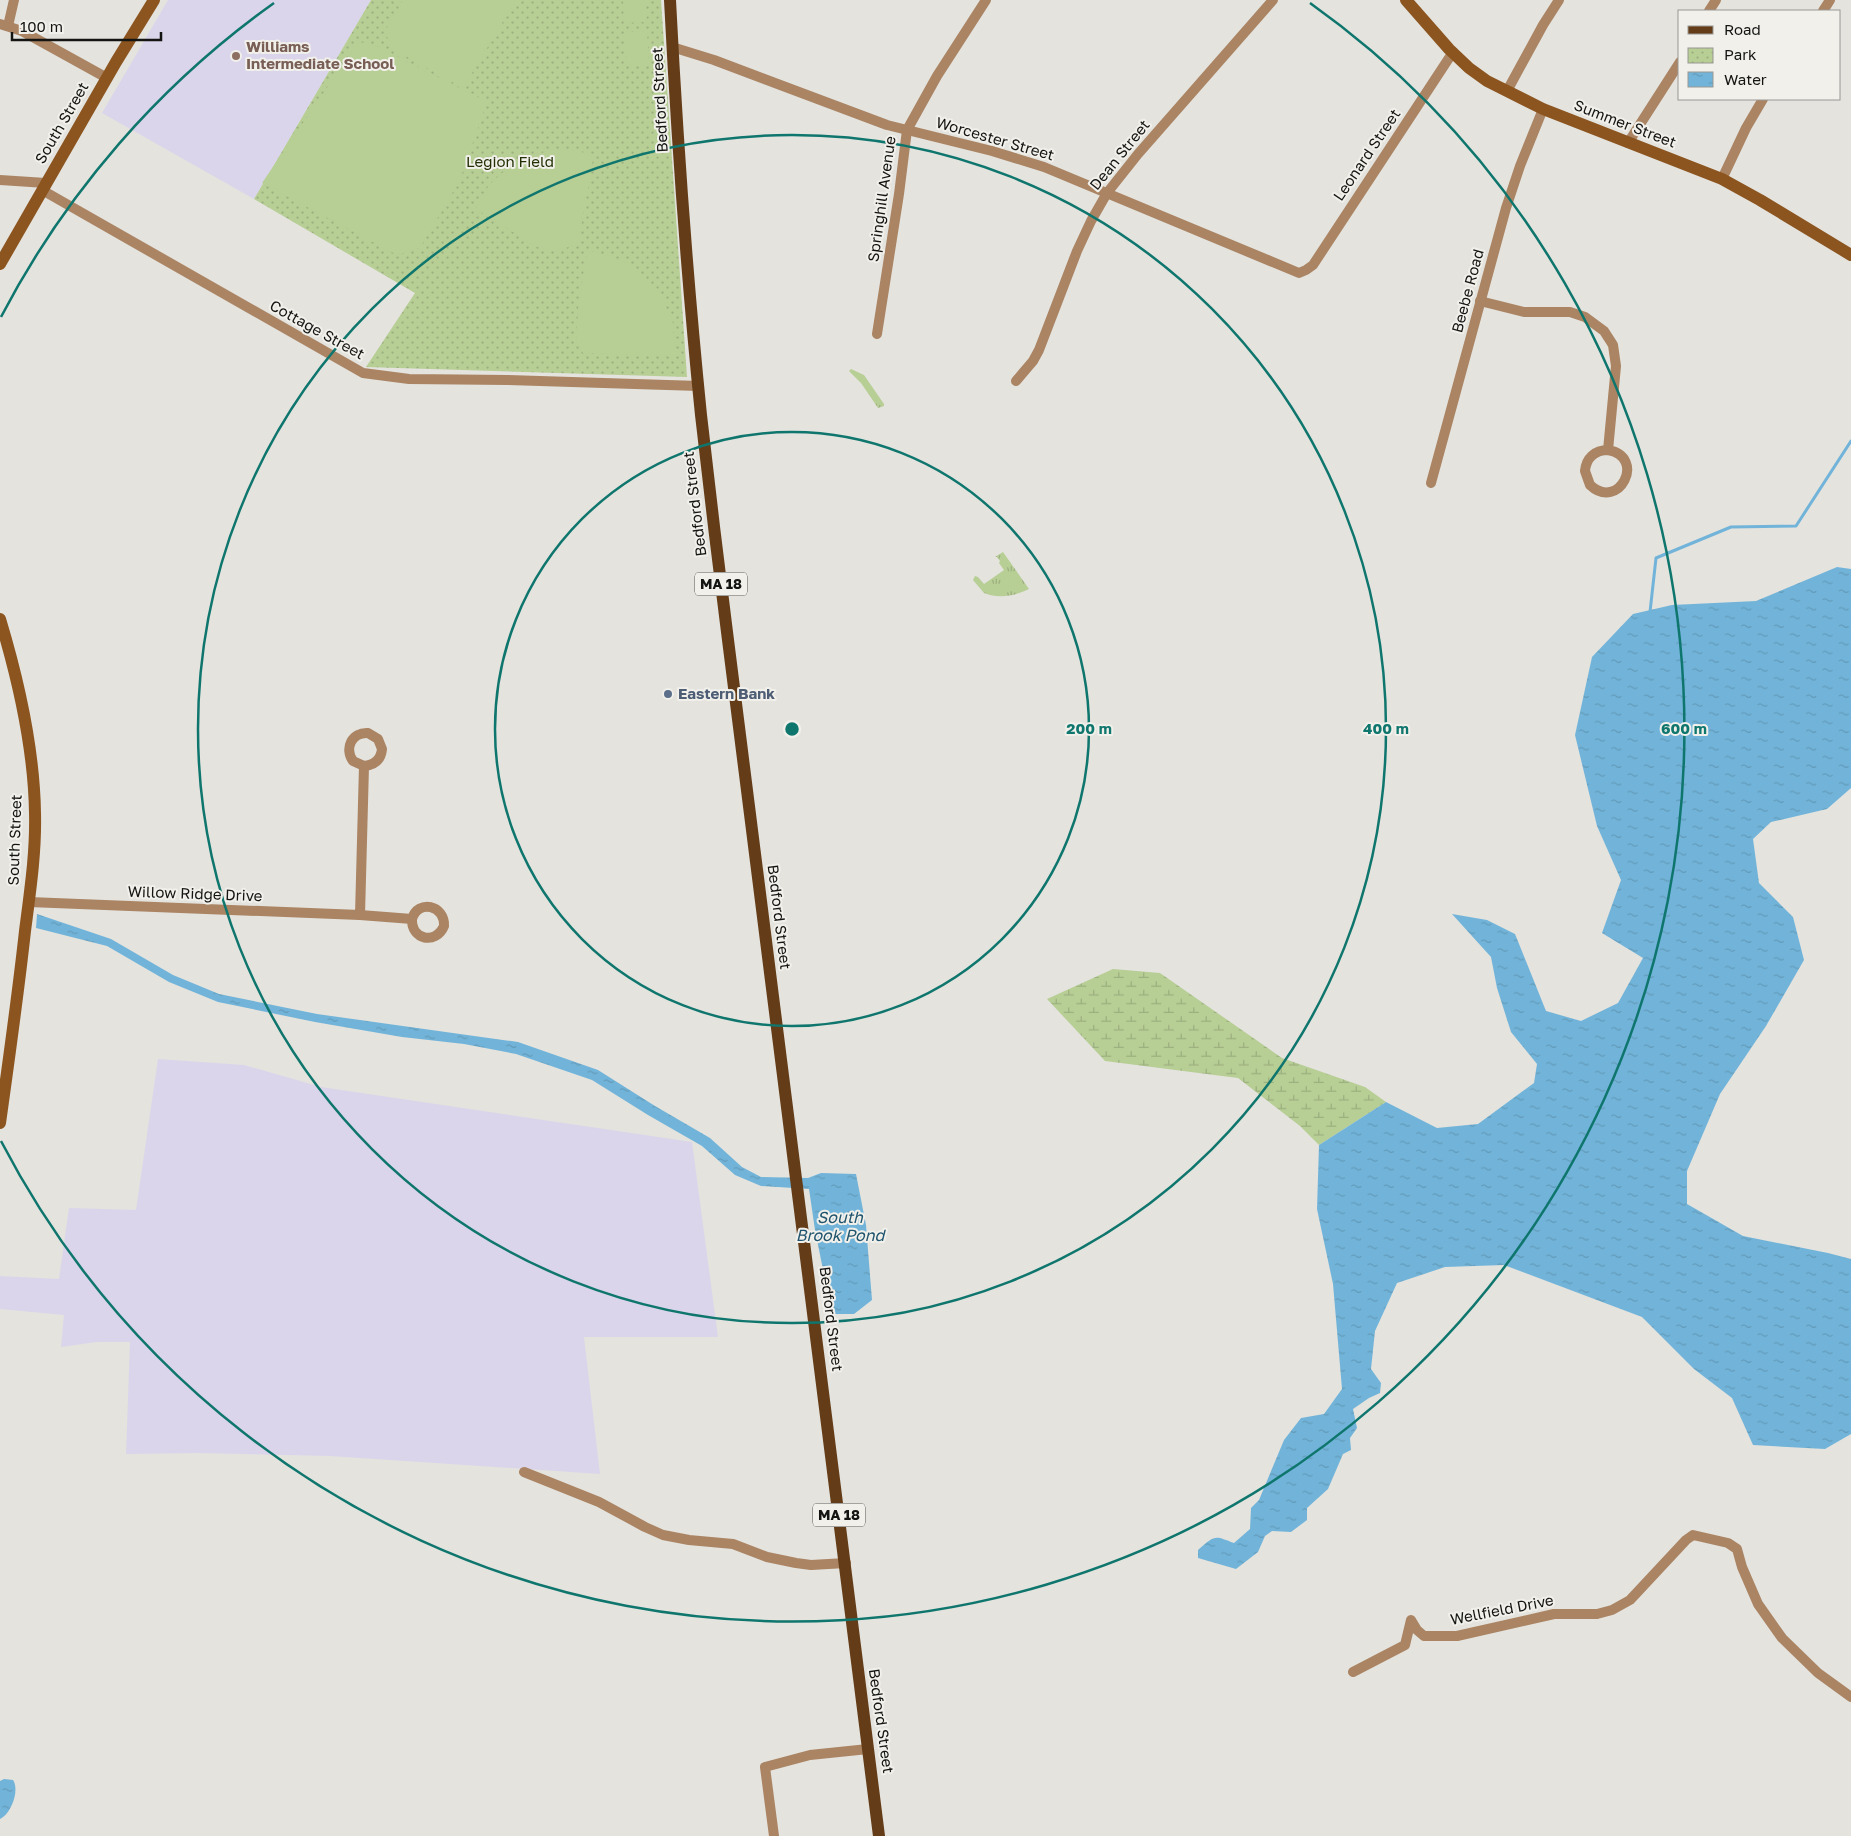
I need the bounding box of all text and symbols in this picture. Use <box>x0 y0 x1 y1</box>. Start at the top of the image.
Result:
scale bar <box>12 10 161 42</box>
legend <box>1678 10 1841 100</box>
text: 100 m <box>20 17 63 35</box>
text: Road <box>1724 20 1761 38</box>
place label: Williams Intermediate School <box>246 37 394 72</box>
text: Park <box>1724 45 1757 63</box>
street label: Bedford Street <box>647 47 671 153</box>
marker: Williams Intermediate School <box>230 50 242 62</box>
text: Water <box>1724 70 1767 88</box>
street label: South Street <box>31 79 92 166</box>
street label: Summer Street <box>1572 95 1679 151</box>
street label: Leonard Street <box>1329 105 1404 204</box>
street label: Worcester Street <box>934 113 1056 164</box>
street label: Dean Street <box>1085 116 1153 193</box>
street label: Springhill Avenue <box>863 135 899 263</box>
park label: Legion Field <box>466 152 554 170</box>
street label: Beebe Road <box>1447 247 1487 335</box>
street label: Cottage Street <box>267 296 368 363</box>
street label: Bedford Street <box>679 451 709 558</box>
road number: MA 18 <box>695 572 747 596</box>
place label: Eastern Bank <box>678 684 775 702</box>
marker: Eastern Bank <box>662 688 674 700</box>
text: 200 m <box>1066 719 1112 737</box>
text: 400 m <box>1363 719 1409 737</box>
text: 600 m <box>1661 719 1707 737</box>
centre of rings <box>783 720 801 738</box>
street label: South Street <box>3 794 25 886</box>
street label: Bedford Street <box>765 863 795 970</box>
street label: Willow Ridge Drive <box>127 882 263 904</box>
water label: South Brook Pond <box>796 1207 886 1245</box>
street label: Bedford Street <box>817 1265 847 1372</box>
road number: MA 18 <box>813 1504 865 1526</box>
street label: Wellfield Drive <box>1449 1590 1555 1628</box>
street label: Bedford Street <box>866 1667 898 1774</box>

